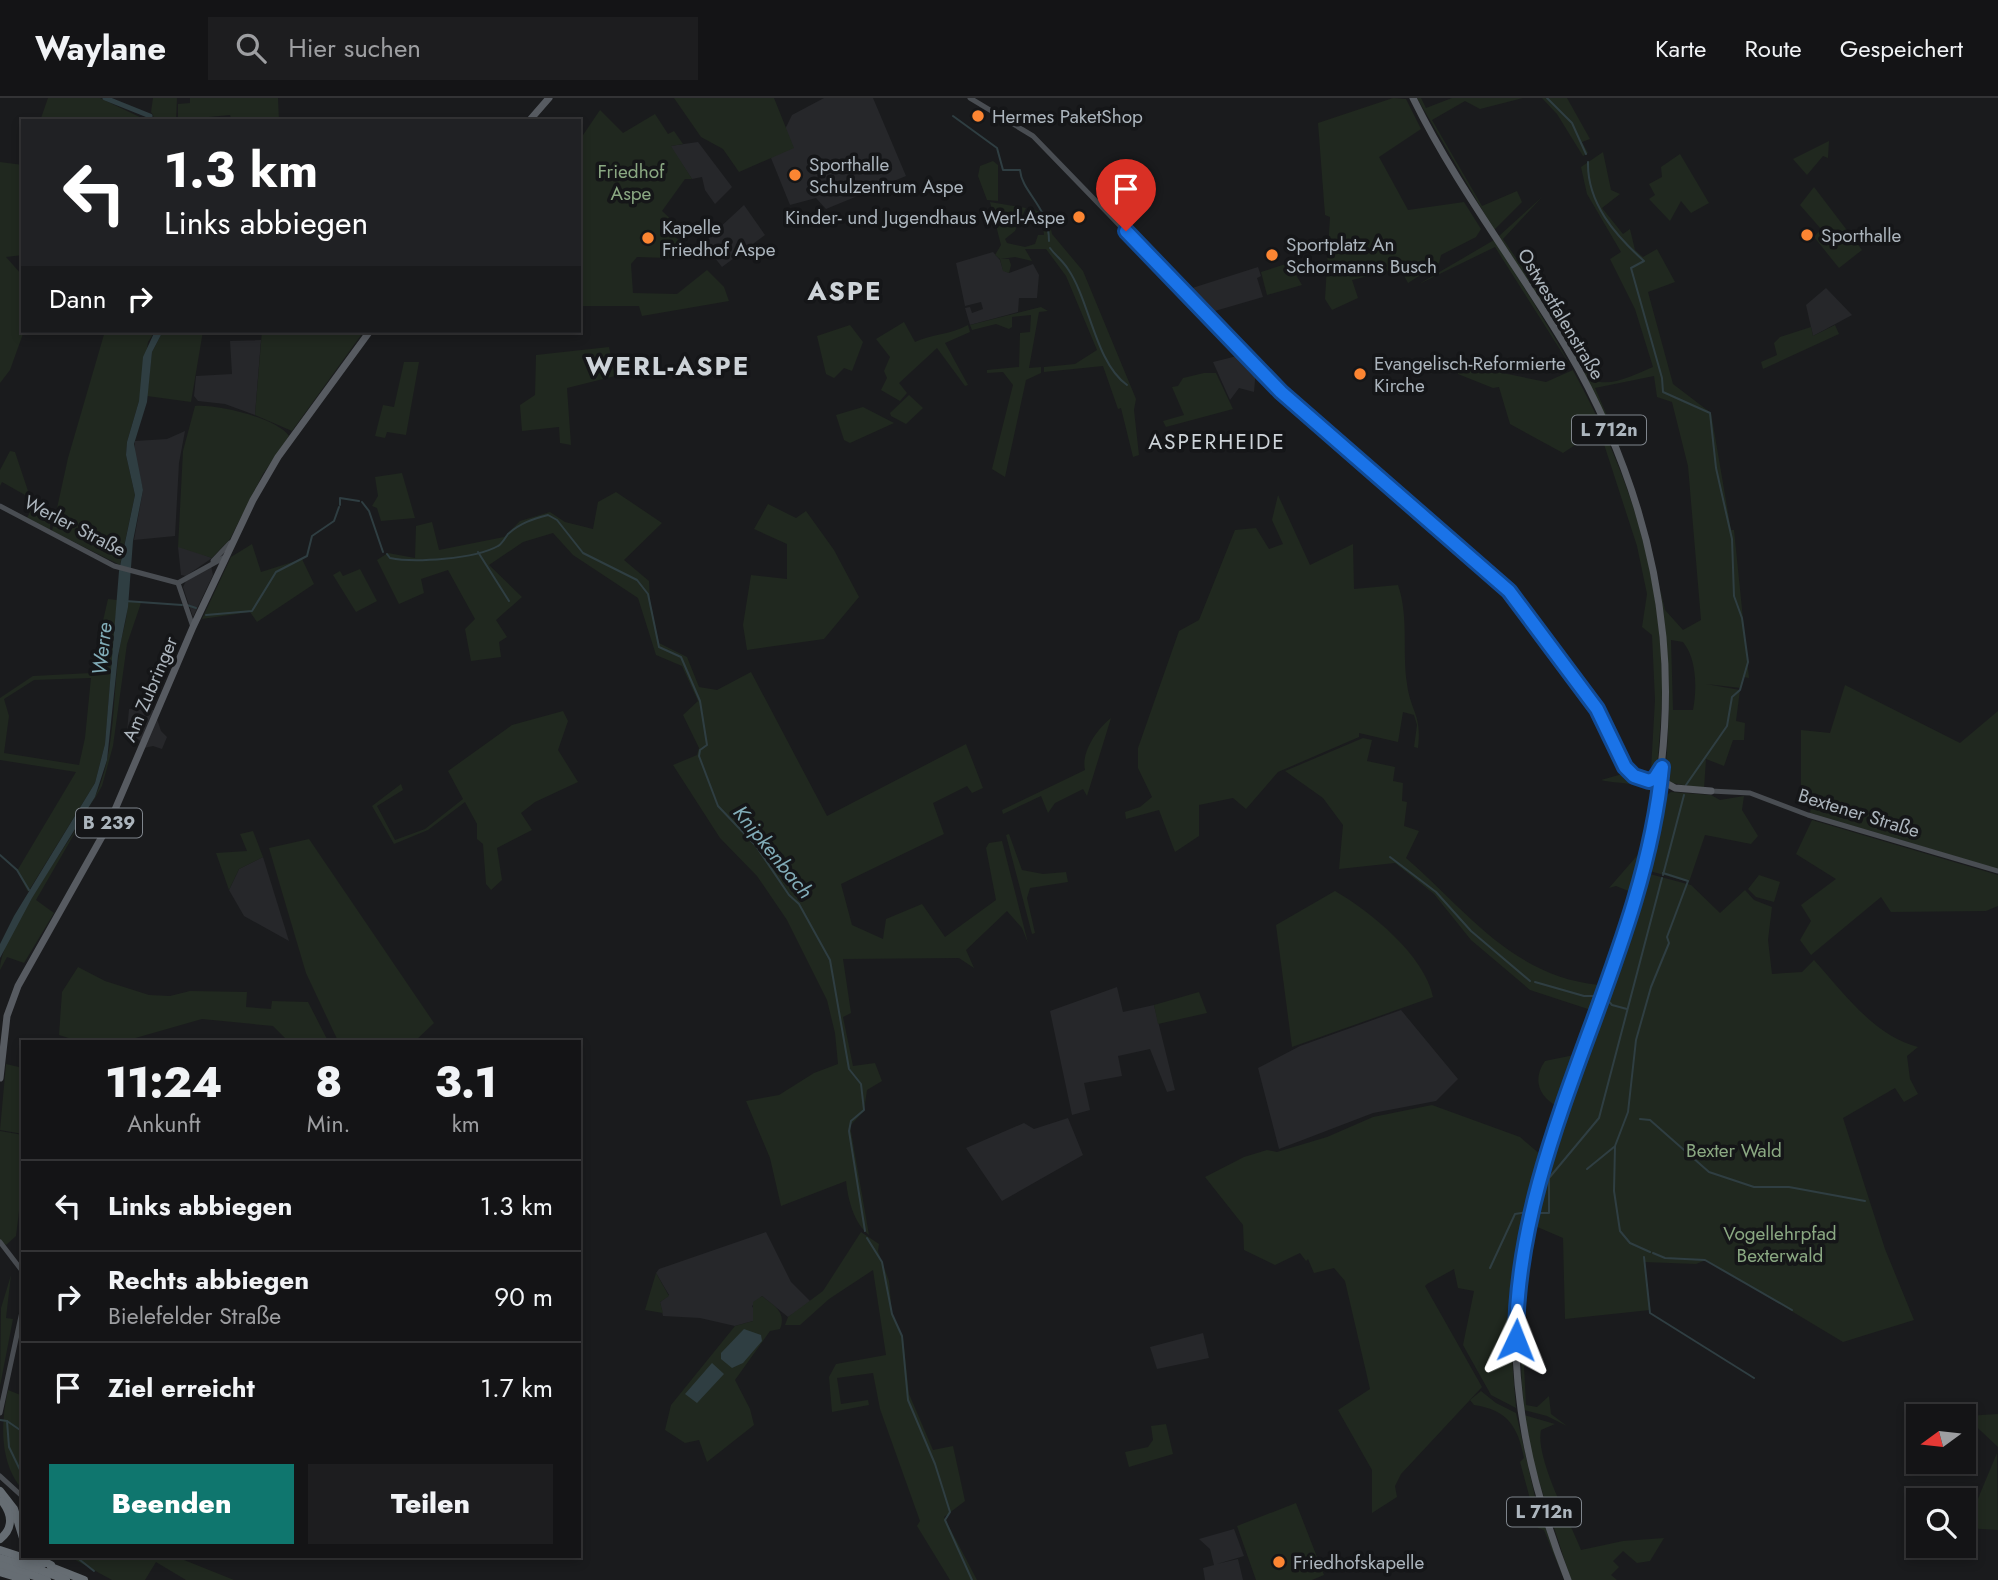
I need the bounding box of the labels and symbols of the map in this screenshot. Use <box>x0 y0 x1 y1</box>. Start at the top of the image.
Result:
place label: Hermes PaketShop <box>992 103 1143 130</box>
marker: Hermes PaketShop <box>970 108 986 124</box>
place label: Sporthalle Schulzentrum Aspe <box>809 151 964 200</box>
park label: Friedhof Aspe <box>598 158 665 207</box>
pin <box>1096 159 1156 231</box>
marker: Sporthalle Schulzentrum Aspe <box>787 167 803 183</box>
place label: Kinder- und Jugendhaus Werl-Aspe <box>785 204 1065 231</box>
marker: Kinder- und Jugendhaus Werl-Aspe <box>1071 209 1087 225</box>
place label: Kapelle Friedhof Aspe <box>662 214 776 263</box>
place label: Sporthalle <box>1821 222 1902 249</box>
marker: Sporthalle <box>1799 227 1815 243</box>
marker: Kapelle Friedhof Aspe <box>640 230 656 246</box>
place label: Sportplatz An Schormanns Busch <box>1286 231 1437 280</box>
street label: Ostwestfalenstraße <box>1511 243 1611 385</box>
marker: Sportplatz An Schormanns Busch <box>1264 247 1280 263</box>
district label: ASPE <box>806 272 883 310</box>
district label: WERL-ASPE <box>586 347 750 385</box>
place label: Evangelisch-Reformierte Kirche <box>1374 350 1566 399</box>
marker: Evangelisch-Reformierte Kirche <box>1352 366 1368 382</box>
road number: L 712n <box>1572 416 1646 444</box>
district label: ASPERHEIDE <box>1148 427 1286 457</box>
street label: Werler Straße <box>19 489 131 563</box>
water label: Werre <box>84 620 120 677</box>
street label: Am Zubringer <box>116 632 185 746</box>
street label: Bextener Straße <box>1795 782 1923 844</box>
water label: Knipkenbach <box>726 799 820 905</box>
road number: B 239 <box>76 808 142 838</box>
park label: Bexter Wald <box>1686 1137 1782 1164</box>
park label: Vogellehrpfad Bexterwald <box>1723 1220 1837 1269</box>
position arrow <box>1479 1303 1553 1377</box>
north arrow <box>1906 1404 1976 1474</box>
road number: L 712n <box>1507 1498 1581 1526</box>
place label: Friedhofskapelle <box>1293 1549 1424 1576</box>
marker: Friedhofskapelle <box>1271 1554 1287 1570</box>

